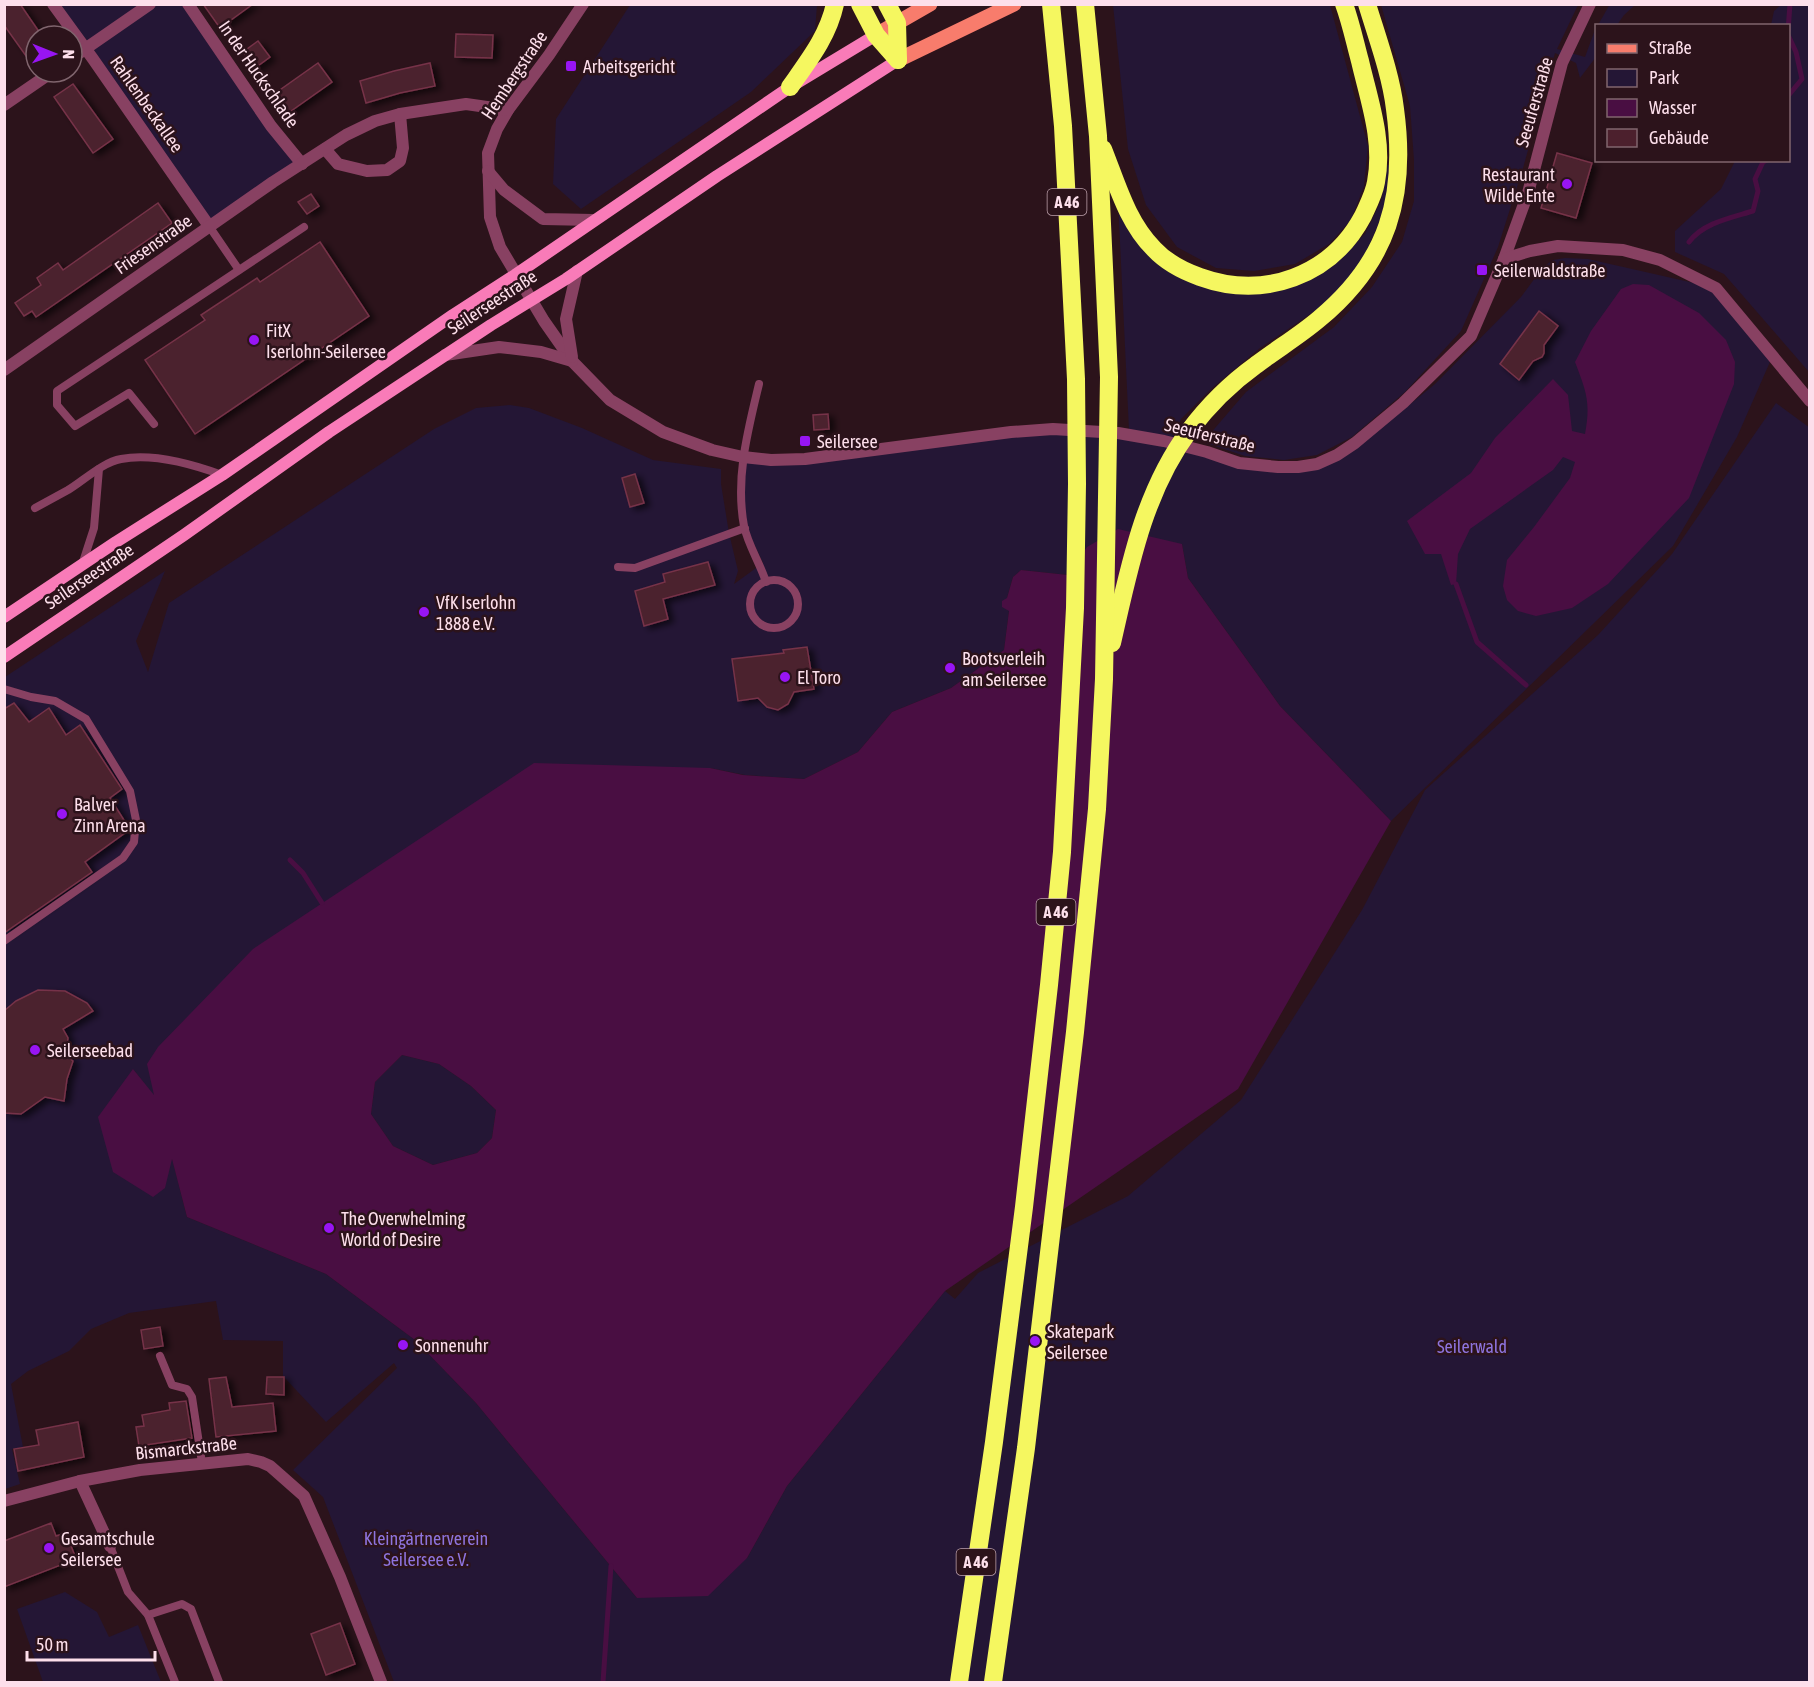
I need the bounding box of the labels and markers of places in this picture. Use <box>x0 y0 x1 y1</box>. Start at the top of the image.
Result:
place label: Arbeitsgericht <box>583 56 675 77</box>
marker: Arbeitsgericht <box>564 59 578 73</box>
place label: Restaurant Wilde Ente <box>1482 164 1555 206</box>
marker: Restaurant Wilde Ente <box>1560 177 1574 191</box>
place label: Seilerwaldstraße <box>1494 260 1606 281</box>
marker: Seilerwaldstraße <box>1475 263 1489 277</box>
place label: FitX Iserlohn-Seilersee <box>266 320 386 362</box>
marker: FitX Iserlohn-Seilersee <box>247 333 261 347</box>
place label: Seilersee <box>817 431 878 452</box>
marker: Seilersee <box>798 434 812 448</box>
place label: VfK Iserlohn 1888 e.V. <box>436 592 516 634</box>
marker: VfK Iserlohn 1888 e.V. <box>417 605 431 619</box>
place label: Bootsverleih am Seilersee <box>962 648 1046 690</box>
marker: Bootsverleih am Seilersee <box>943 661 957 675</box>
place label: El Toro <box>797 667 841 688</box>
marker: El Toro <box>778 670 792 684</box>
place label: Balver Zinn Arena <box>74 794 146 836</box>
marker: Balver Zinn Arena <box>55 807 69 821</box>
place label: Seilerseebad <box>47 1040 133 1061</box>
marker: Seilerseebad <box>28 1043 42 1057</box>
place label: The Overwhelming World of Desire <box>341 1208 465 1250</box>
marker: The Overwhelming World of Desire <box>322 1221 336 1235</box>
place label: Skatepark Seilersee <box>1047 1321 1114 1363</box>
marker: Skatepark Seilersee <box>1028 1334 1042 1348</box>
place label: Sonnenuhr <box>415 1335 489 1356</box>
marker: Sonnenuhr <box>396 1338 410 1352</box>
place label: Gesamtschule Seilersee <box>61 1528 155 1570</box>
marker: Gesamtschule Seilersee <box>42 1541 56 1555</box>

